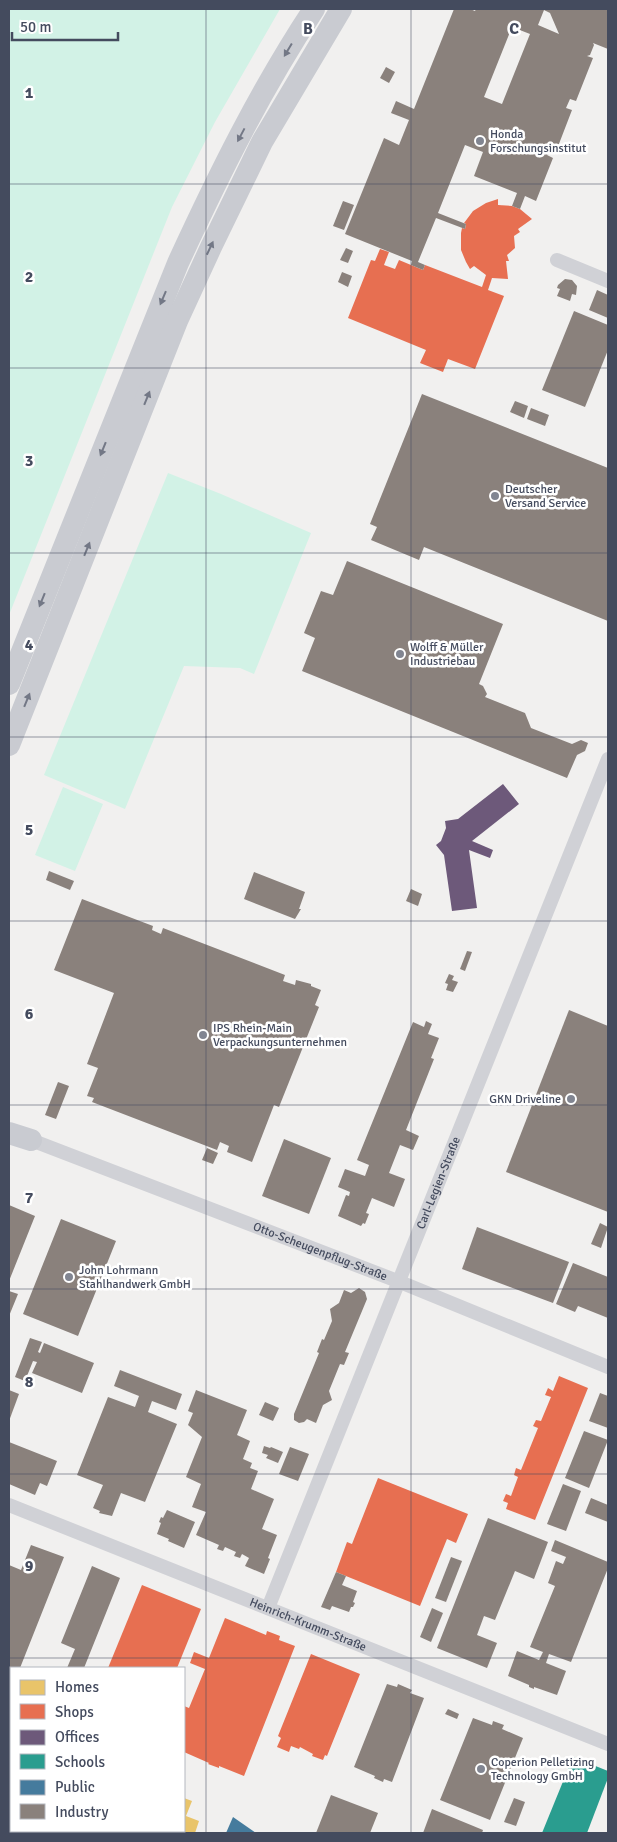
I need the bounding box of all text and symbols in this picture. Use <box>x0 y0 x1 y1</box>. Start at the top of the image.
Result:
scale bar <box>12 10 119 42</box>
text: 50 m <box>20 18 51 36</box>
text: B <box>303 19 313 39</box>
text: C <box>509 19 519 39</box>
one-way arrow <box>284 44 293 57</box>
text: 1 <box>25 83 34 103</box>
place label: Honda Forschungsinstitut <box>490 127 586 156</box>
one-way arrow <box>237 128 245 143</box>
marker: Honda Forschungsinstitut <box>474 135 486 147</box>
one-way arrow <box>206 241 214 255</box>
text: 2 <box>25 267 33 287</box>
one-way arrow <box>159 291 167 305</box>
one-way arrow <box>143 391 151 405</box>
one-way arrow <box>98 441 106 456</box>
text: 3 <box>25 451 33 471</box>
place label: Deutscher Versand Service <box>505 482 586 511</box>
marker: Deutscher Versand Service <box>489 490 501 502</box>
one-way arrow <box>83 542 91 556</box>
one-way arrow <box>38 592 46 607</box>
text: 4 <box>25 635 34 655</box>
place label: Wolff & Müller Industriebau <box>410 640 484 669</box>
marker: Wolff & Müller Industriebau <box>394 648 406 660</box>
one-way arrow <box>23 693 31 707</box>
text: 5 <box>25 820 33 840</box>
text: 6 <box>25 1004 34 1024</box>
place label: IPS Rhein-Main Verpackungsunternehmen <box>213 1021 347 1050</box>
marker: IPS Rhein-Main Verpackungsunternehmen <box>197 1029 209 1041</box>
place label: GKN Driveline <box>489 1092 561 1107</box>
marker: GKN Driveline <box>565 1093 577 1105</box>
street label: Carl-Legien-Straße <box>413 1134 464 1231</box>
text: 7 <box>25 1188 34 1208</box>
street label: Otto-Scheugenpflug-Straße <box>251 1219 390 1284</box>
place label: John Lohrmann Stahlhandwerk GmbH <box>79 1263 191 1292</box>
marker: John Lohrmann Stahlhandwerk GmbH <box>63 1271 75 1283</box>
text: 8 <box>25 1372 34 1392</box>
text: 9 <box>25 1556 34 1576</box>
street label: Heinrich-Krumm-Straße <box>247 1594 369 1654</box>
legend <box>10 1667 185 1832</box>
text: Homes <box>55 1678 99 1696</box>
text: Shops <box>55 1703 94 1721</box>
text: Offices <box>55 1728 100 1746</box>
text: Schools <box>55 1753 106 1771</box>
place label: Coperion Pelletizing Technology GmbH <box>491 1755 594 1784</box>
marker: Coperion Pelletizing Technology GmbH <box>475 1763 487 1775</box>
text: Public <box>55 1778 95 1796</box>
text: Industry <box>55 1803 108 1821</box>

